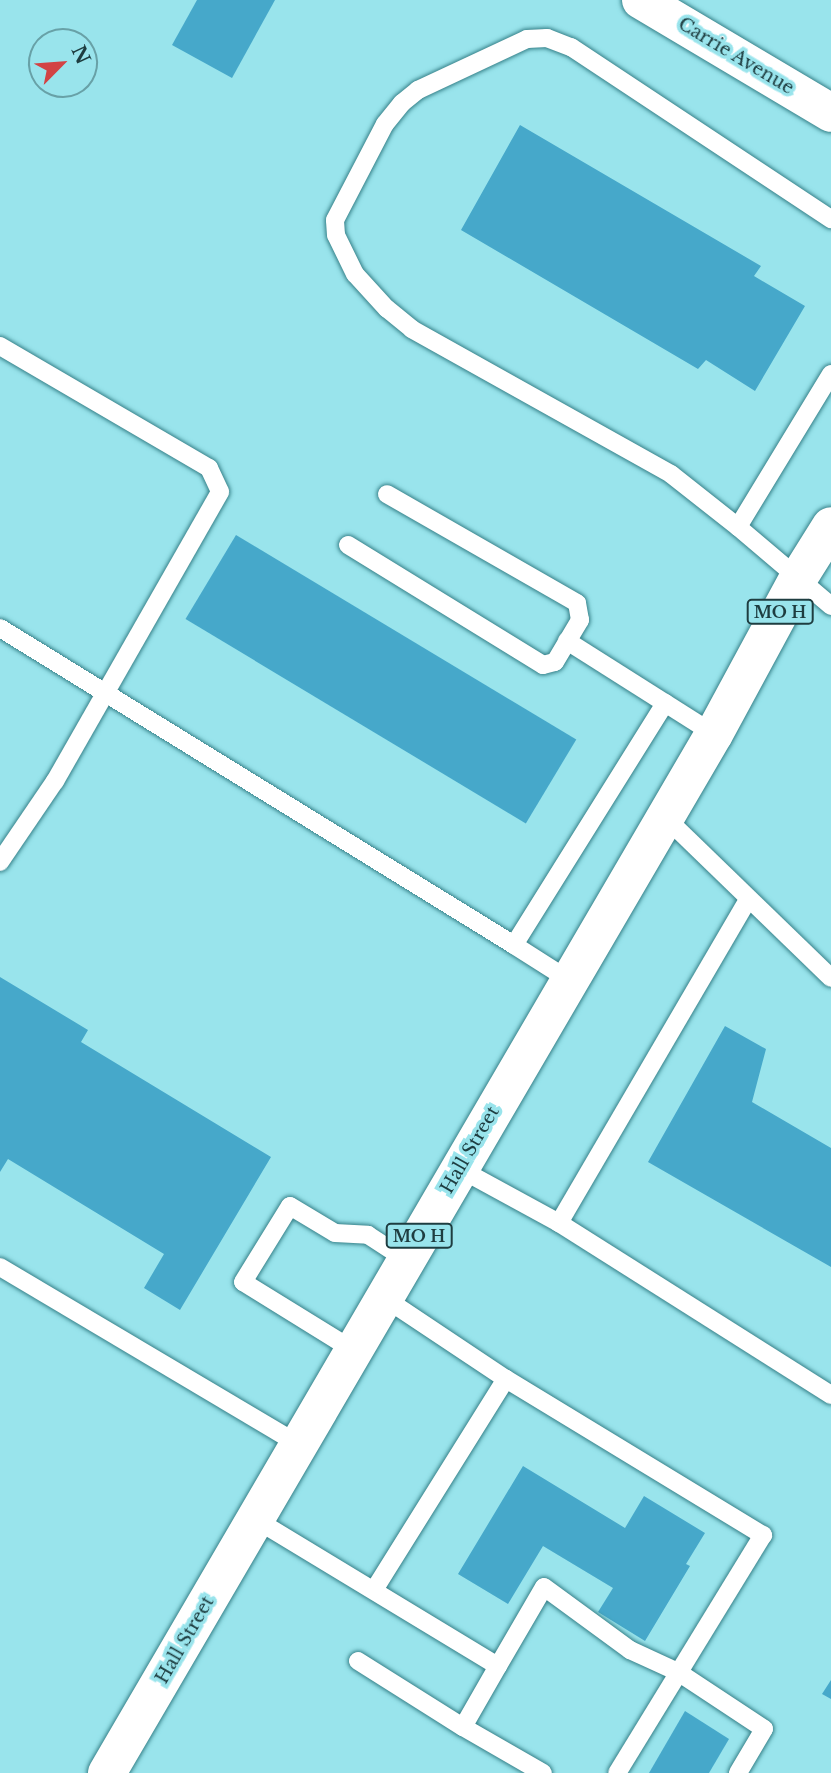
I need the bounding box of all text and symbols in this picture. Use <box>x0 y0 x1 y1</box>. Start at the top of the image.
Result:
street label: Carrie Avenue <box>674 13 798 99</box>
north arrow <box>28 28 98 98</box>
text: N <box>66 42 95 68</box>
road number: MO H <box>745 600 815 624</box>
street label: Hall Street <box>436 1102 504 1198</box>
road number: MO H <box>384 1224 454 1248</box>
street label: Hall Street <box>151 1592 219 1688</box>

